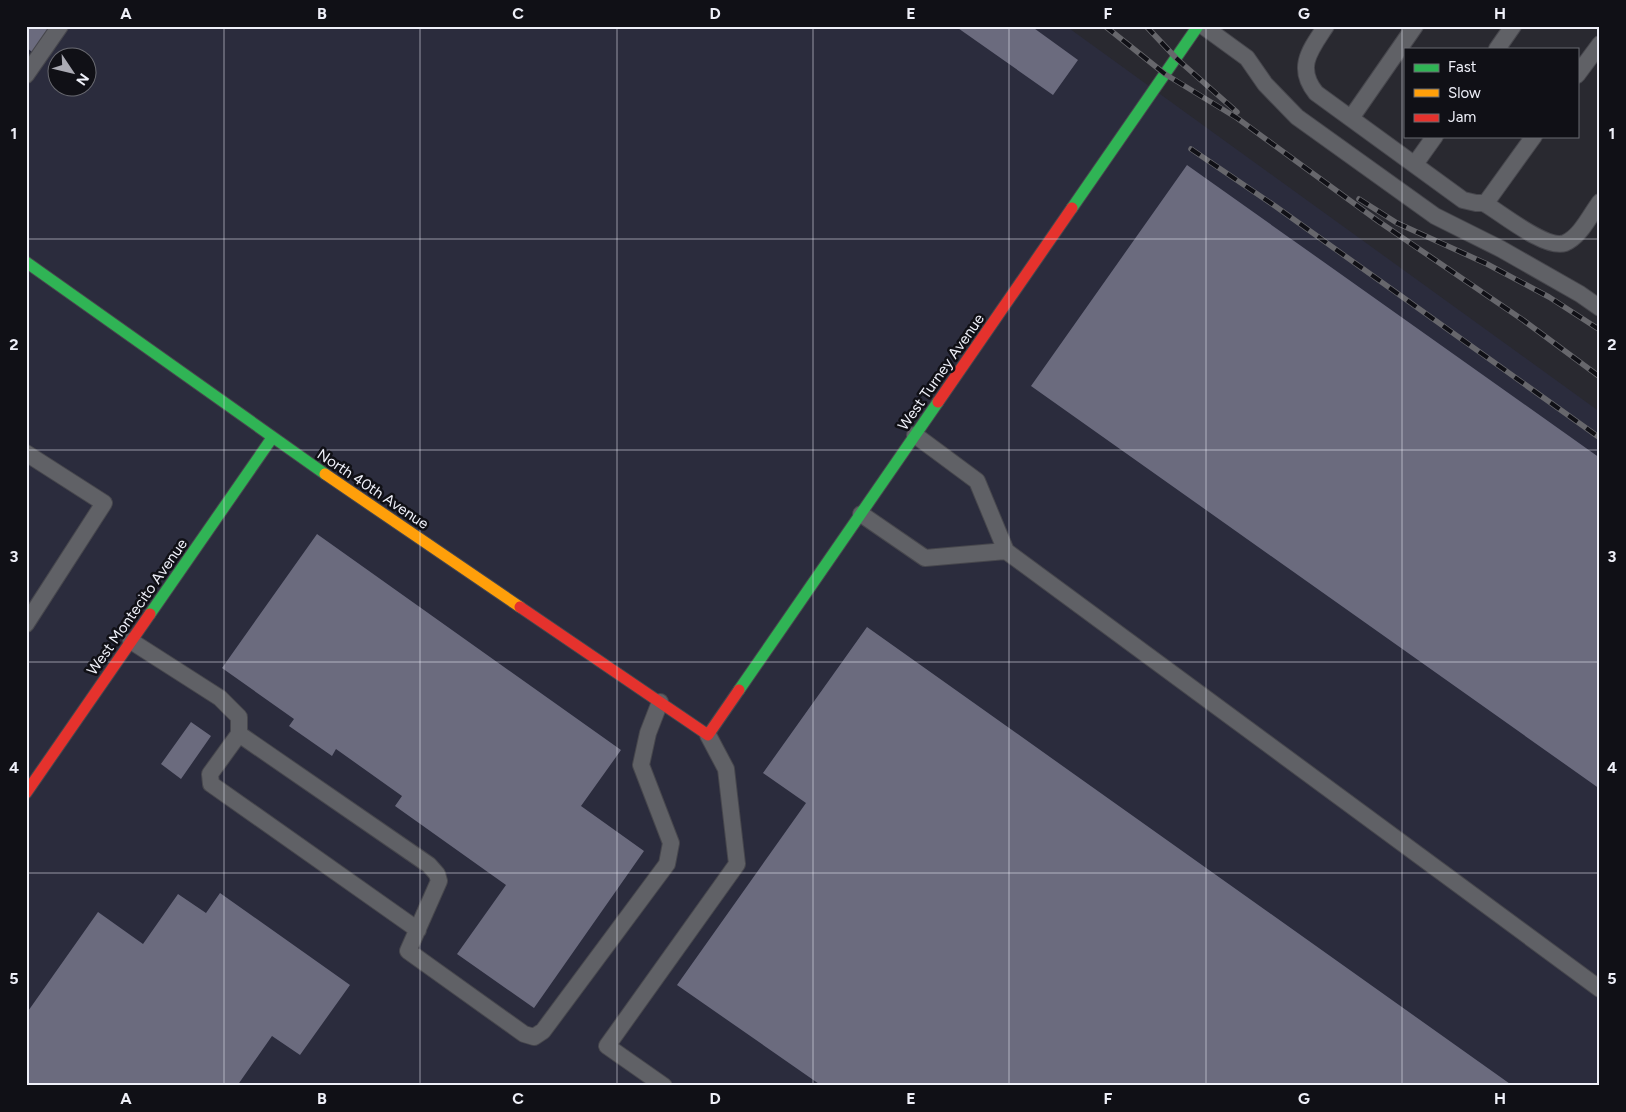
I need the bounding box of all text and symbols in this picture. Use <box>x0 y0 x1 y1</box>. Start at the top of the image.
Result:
text: A <box>120 4 132 23</box>
text: B <box>317 4 327 23</box>
text: C <box>512 4 524 23</box>
text: D <box>709 4 721 23</box>
text: E <box>906 4 916 23</box>
text: F <box>1104 4 1113 23</box>
text: G <box>1298 4 1310 23</box>
text: H <box>1494 4 1506 23</box>
north arrow <box>48 48 98 98</box>
legend <box>1404 48 1578 138</box>
text: Fast <box>1448 58 1477 76</box>
text: N <box>72 70 92 88</box>
text: Slow <box>1448 84 1481 102</box>
text: Jam <box>1448 108 1476 126</box>
text: 1 <box>11 124 17 143</box>
text: 1 <box>1609 124 1615 143</box>
street label: West Turney Avenue <box>894 310 988 434</box>
text: 2 <box>9 335 19 354</box>
text: 2 <box>1607 335 1617 354</box>
street label: North 40th Avenue <box>314 445 432 533</box>
street label: West Montecito Avenue <box>83 535 191 679</box>
text: 3 <box>10 547 19 566</box>
text: 3 <box>1608 547 1617 566</box>
text: 4 <box>9 758 19 777</box>
text: 4 <box>1607 758 1617 777</box>
text: 5 <box>9 969 19 988</box>
text: 5 <box>1607 969 1617 988</box>
text: A <box>120 1089 132 1108</box>
text: B <box>317 1089 327 1108</box>
text: C <box>512 1089 524 1108</box>
text: D <box>709 1089 721 1108</box>
text: E <box>906 1089 916 1108</box>
text: F <box>1104 1089 1113 1108</box>
text: G <box>1298 1089 1310 1108</box>
text: H <box>1494 1089 1506 1108</box>

